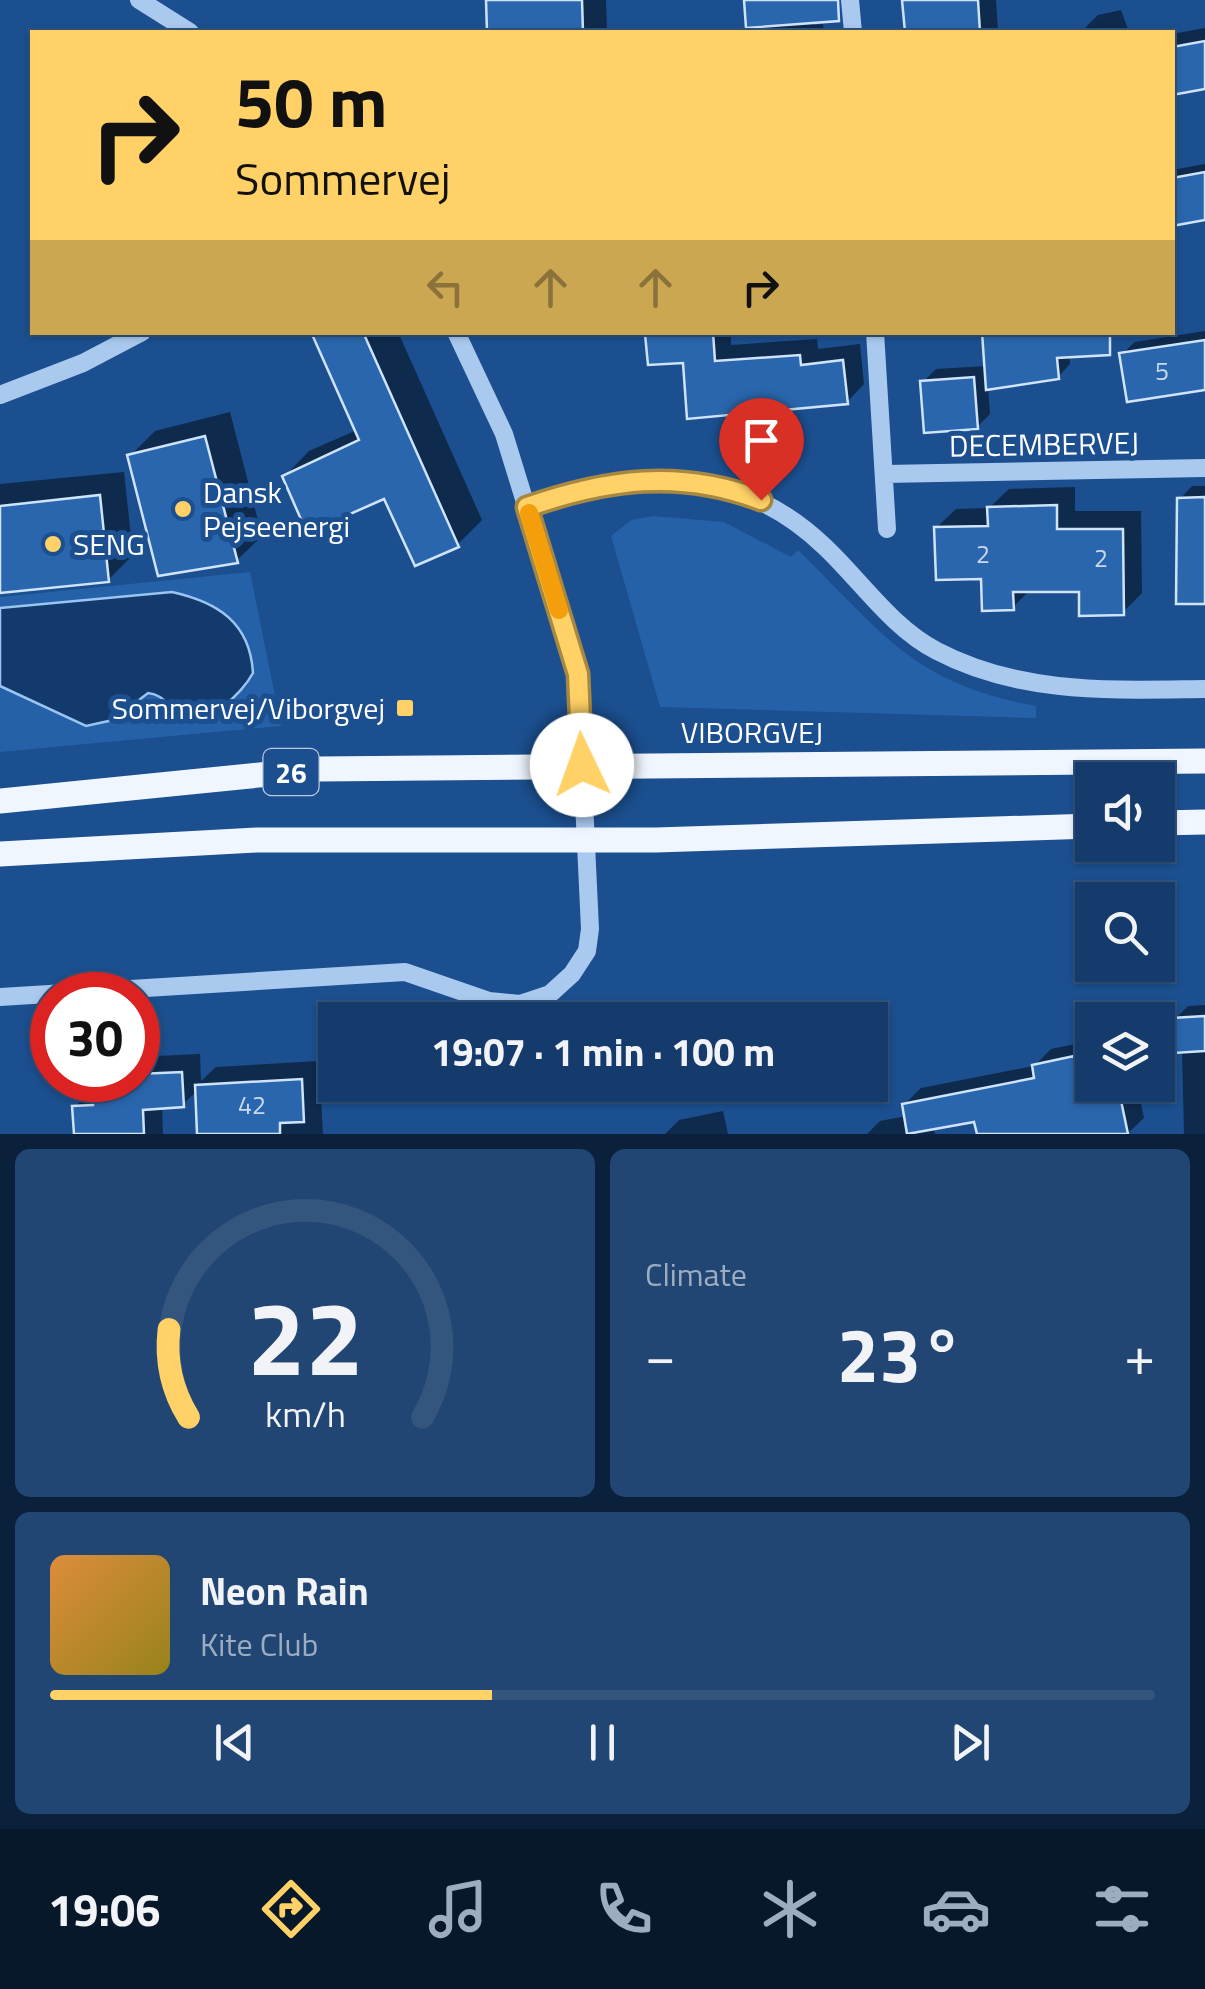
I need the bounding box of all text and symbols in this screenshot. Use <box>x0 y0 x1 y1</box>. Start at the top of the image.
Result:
text: 50 m <box>235 48 388 154</box>
icon: right <box>70 70 200 200</box>
text: Sommervej <box>235 144 451 212</box>
icon: left <box>418 260 473 315</box>
icon: ahead <box>523 260 578 315</box>
icon: ahead <box>628 260 683 315</box>
icon: right <box>733 260 788 315</box>
house number: 5 <box>1155 352 1169 390</box>
pin <box>719 398 804 501</box>
icon: arrive <box>734 413 789 468</box>
street label: DECEMBERVEJ <box>949 419 1139 469</box>
place label: Dansk Pejseenergi <box>203 469 350 549</box>
marker: Dansk Pejseenergi <box>172 498 194 520</box>
place label: SENG <box>73 521 145 567</box>
marker: SENG <box>42 533 64 555</box>
house number: 2 <box>976 535 990 573</box>
house number: 2 <box>1094 539 1108 577</box>
place label: Sommervej/Viborgvej <box>112 685 385 731</box>
marker: Sommervej/Viborgvej <box>394 697 416 719</box>
street label: VIBORGVEJ <box>681 709 823 755</box>
position arrow <box>530 713 634 817</box>
road number: 26 <box>264 749 318 795</box>
map controls <box>1075 762 1175 1102</box>
button: sound <box>1075 762 1175 862</box>
button: search <box>1075 882 1175 982</box>
speed limit sign: 30 <box>30 972 160 1102</box>
button: layers <box>1075 1002 1175 1102</box>
text: 19:07 · 1 min · 100 m <box>431 1023 775 1081</box>
house number: 42 <box>238 1086 266 1124</box>
text: Climate <box>645 1250 747 1298</box>
text: 22 <box>247 1257 363 1415</box>
text: 23° <box>837 1297 963 1411</box>
text: − <box>645 1313 676 1396</box>
text: + <box>1124 1313 1155 1396</box>
text: km/h <box>265 1386 345 1441</box>
text: Neon Rain <box>200 1562 369 1620</box>
text: Kite Club <box>200 1620 318 1668</box>
icon: previous <box>207 1715 262 1770</box>
icon: pause <box>575 1715 630 1770</box>
icon: next <box>943 1715 998 1770</box>
icon: directions <box>256 1874 326 1944</box>
icon: music <box>423 1874 493 1944</box>
icon: phone <box>589 1874 659 1944</box>
icon: climate <box>755 1874 825 1944</box>
icon: car <box>921 1874 991 1944</box>
icon: filters <box>1087 1874 1157 1944</box>
text: 19:06 <box>48 1875 160 1943</box>

